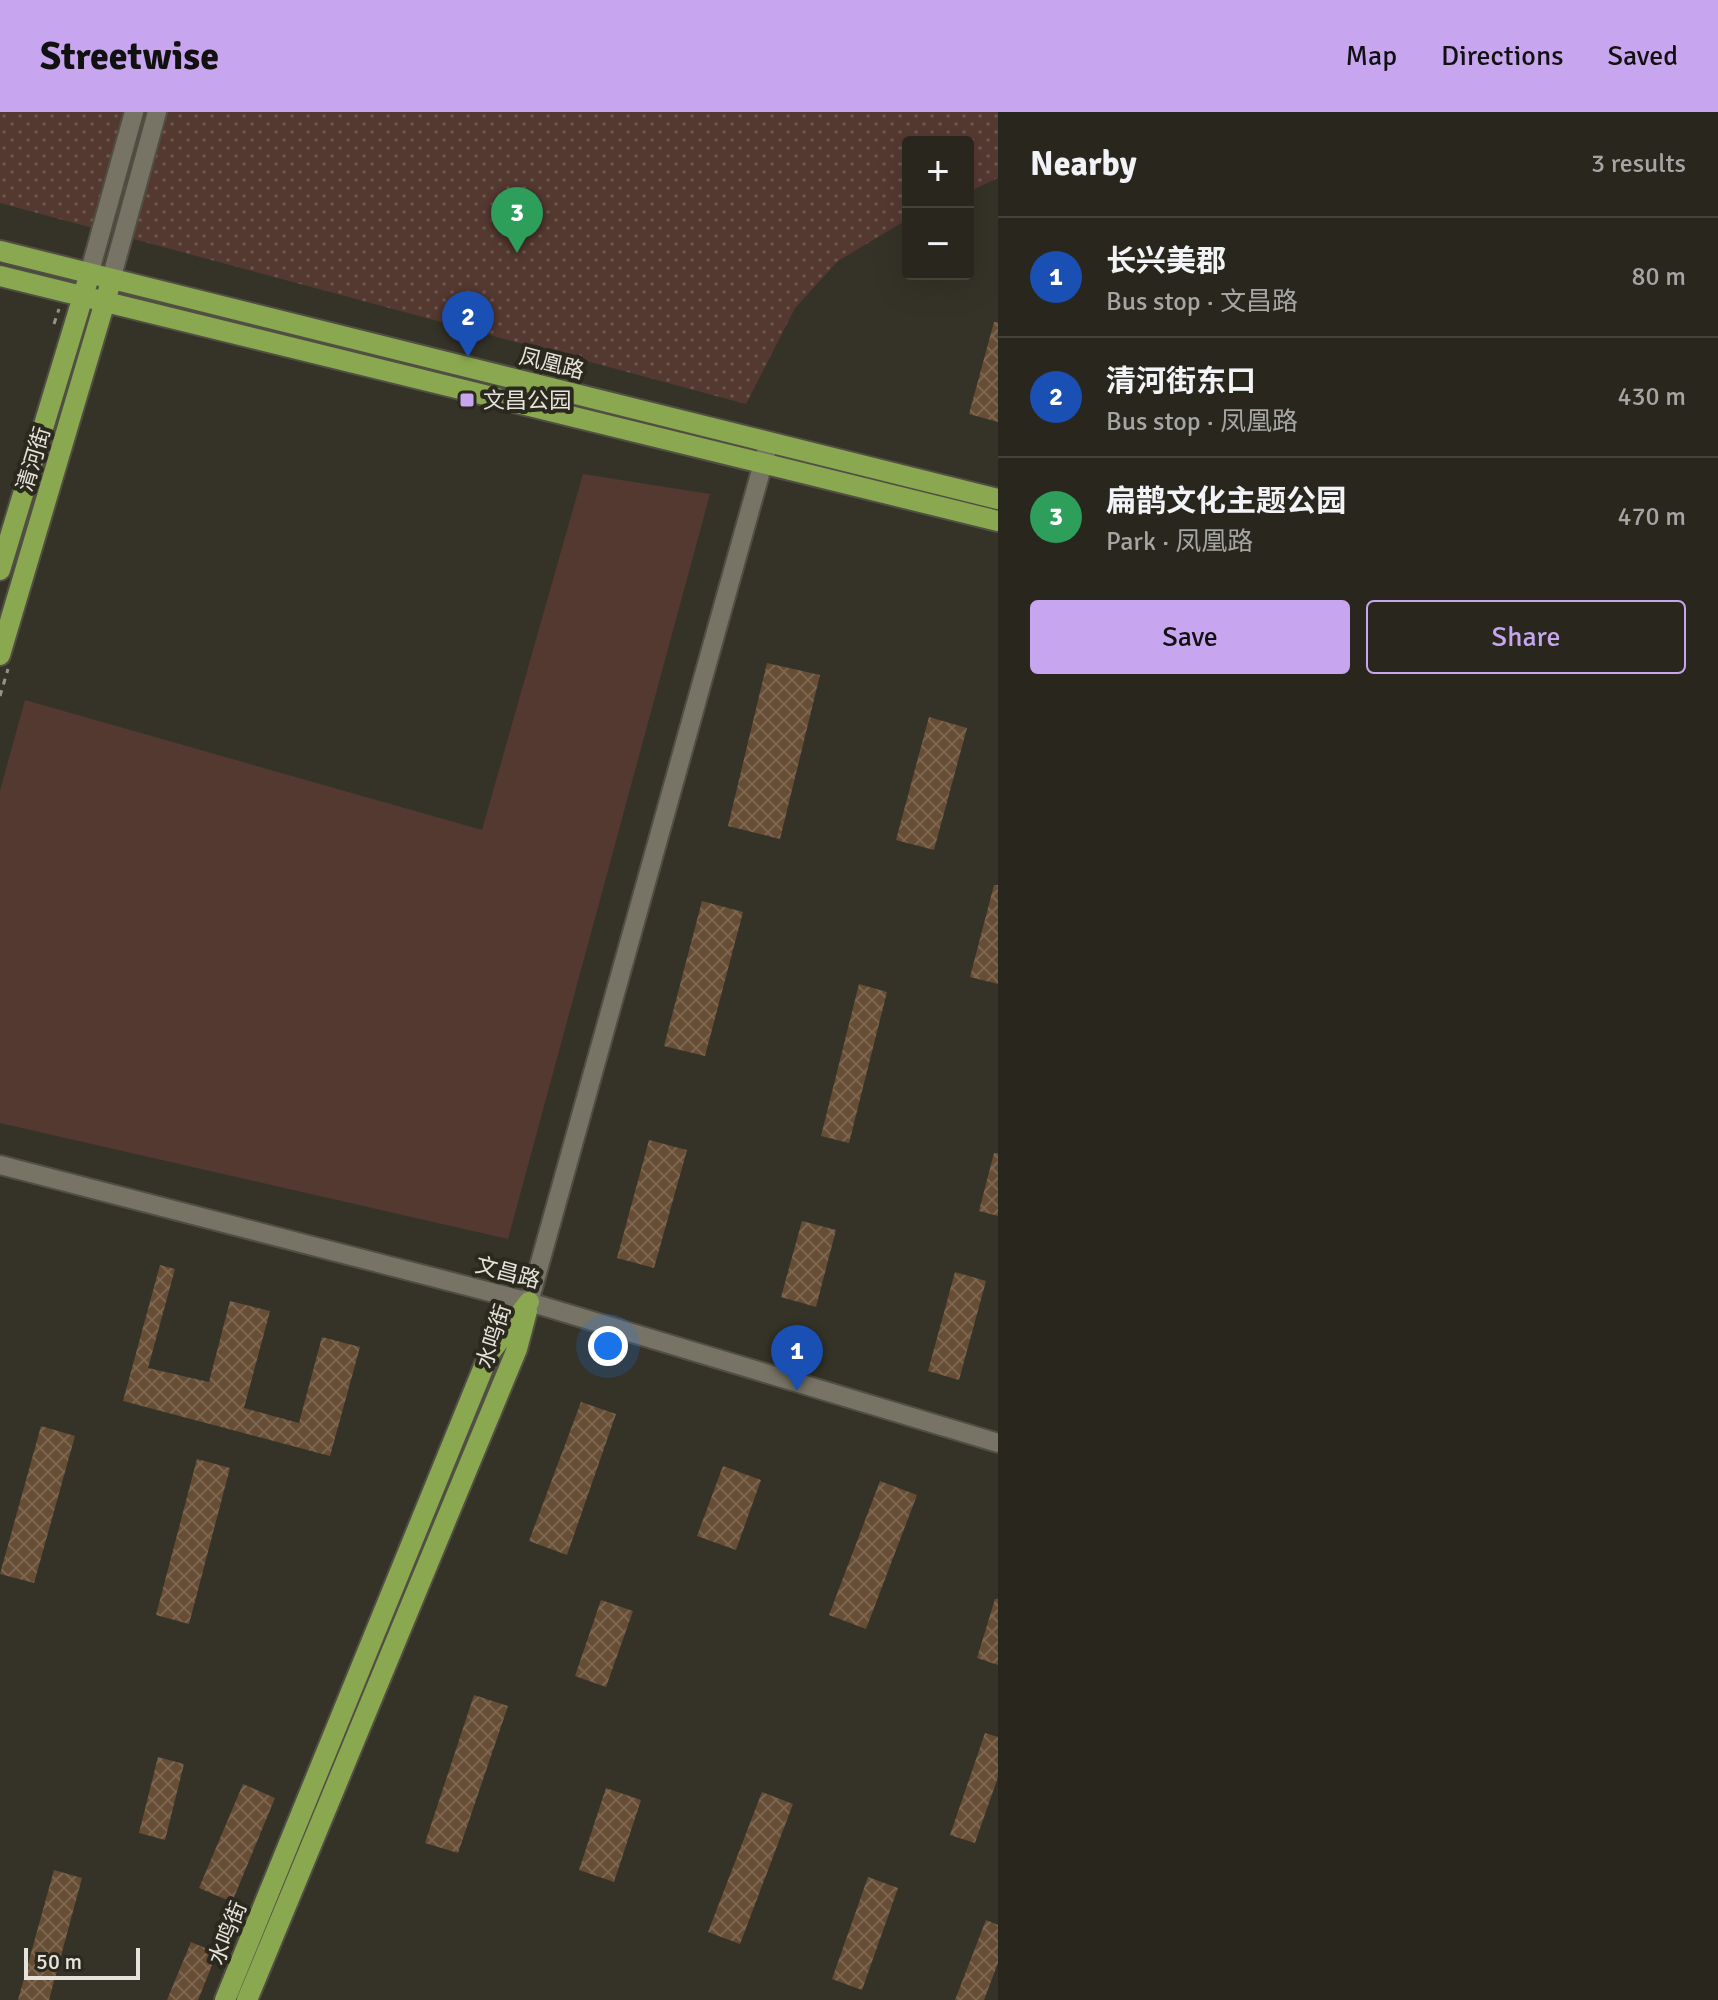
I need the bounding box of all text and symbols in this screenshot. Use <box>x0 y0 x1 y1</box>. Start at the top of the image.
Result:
text: Streetwise <box>40 33 219 80</box>
text: Map <box>1345 39 1397 73</box>
text: Directions <box>1441 39 1563 73</box>
text: Saved <box>1607 39 1678 73</box>
map controls <box>902 136 974 280</box>
button: + <box>902 136 974 208</box>
text: Nearby <box>1030 143 1137 185</box>
text: 3 results <box>1591 148 1686 180</box>
pin: 3 <box>491 187 543 253</box>
button: − <box>902 208 974 280</box>
text: 长兴美郡 <box>1106 243 1226 280</box>
text: 1 <box>1049 261 1063 293</box>
text: 80 m <box>1631 261 1686 293</box>
text: Bus stop · 文昌路 <box>1106 286 1298 318</box>
pin: 2 <box>442 291 494 357</box>
street label: 凤凰路 <box>517 342 587 385</box>
text: 清河街东口 <box>1106 363 1256 400</box>
text: 2 <box>1049 381 1063 413</box>
text: 430 m <box>1617 381 1686 413</box>
place label: 文昌公园 <box>483 387 571 414</box>
marker: 文昌公园 <box>458 391 476 409</box>
text: Bus stop · 凤凰路 <box>1106 406 1298 438</box>
street label: 清河街 <box>11 424 56 495</box>
text: 扁鹊文化主题公园 <box>1106 483 1346 520</box>
text: 3 <box>1049 501 1063 533</box>
text: 470 m <box>1617 501 1686 533</box>
text: Park · 凤凰路 <box>1106 526 1253 558</box>
button: Save <box>1030 600 1350 674</box>
button: Share <box>1366 600 1686 674</box>
street label: 文昌路 <box>472 1251 543 1294</box>
street label: 水鸣街 <box>470 1301 517 1372</box>
pin: 1 <box>771 1325 823 1391</box>
your location <box>588 1326 628 1366</box>
street label: 水鸣街 <box>203 1898 252 1969</box>
scale bar <box>24 1944 140 1980</box>
text: 50 m <box>36 1948 82 1975</box>

